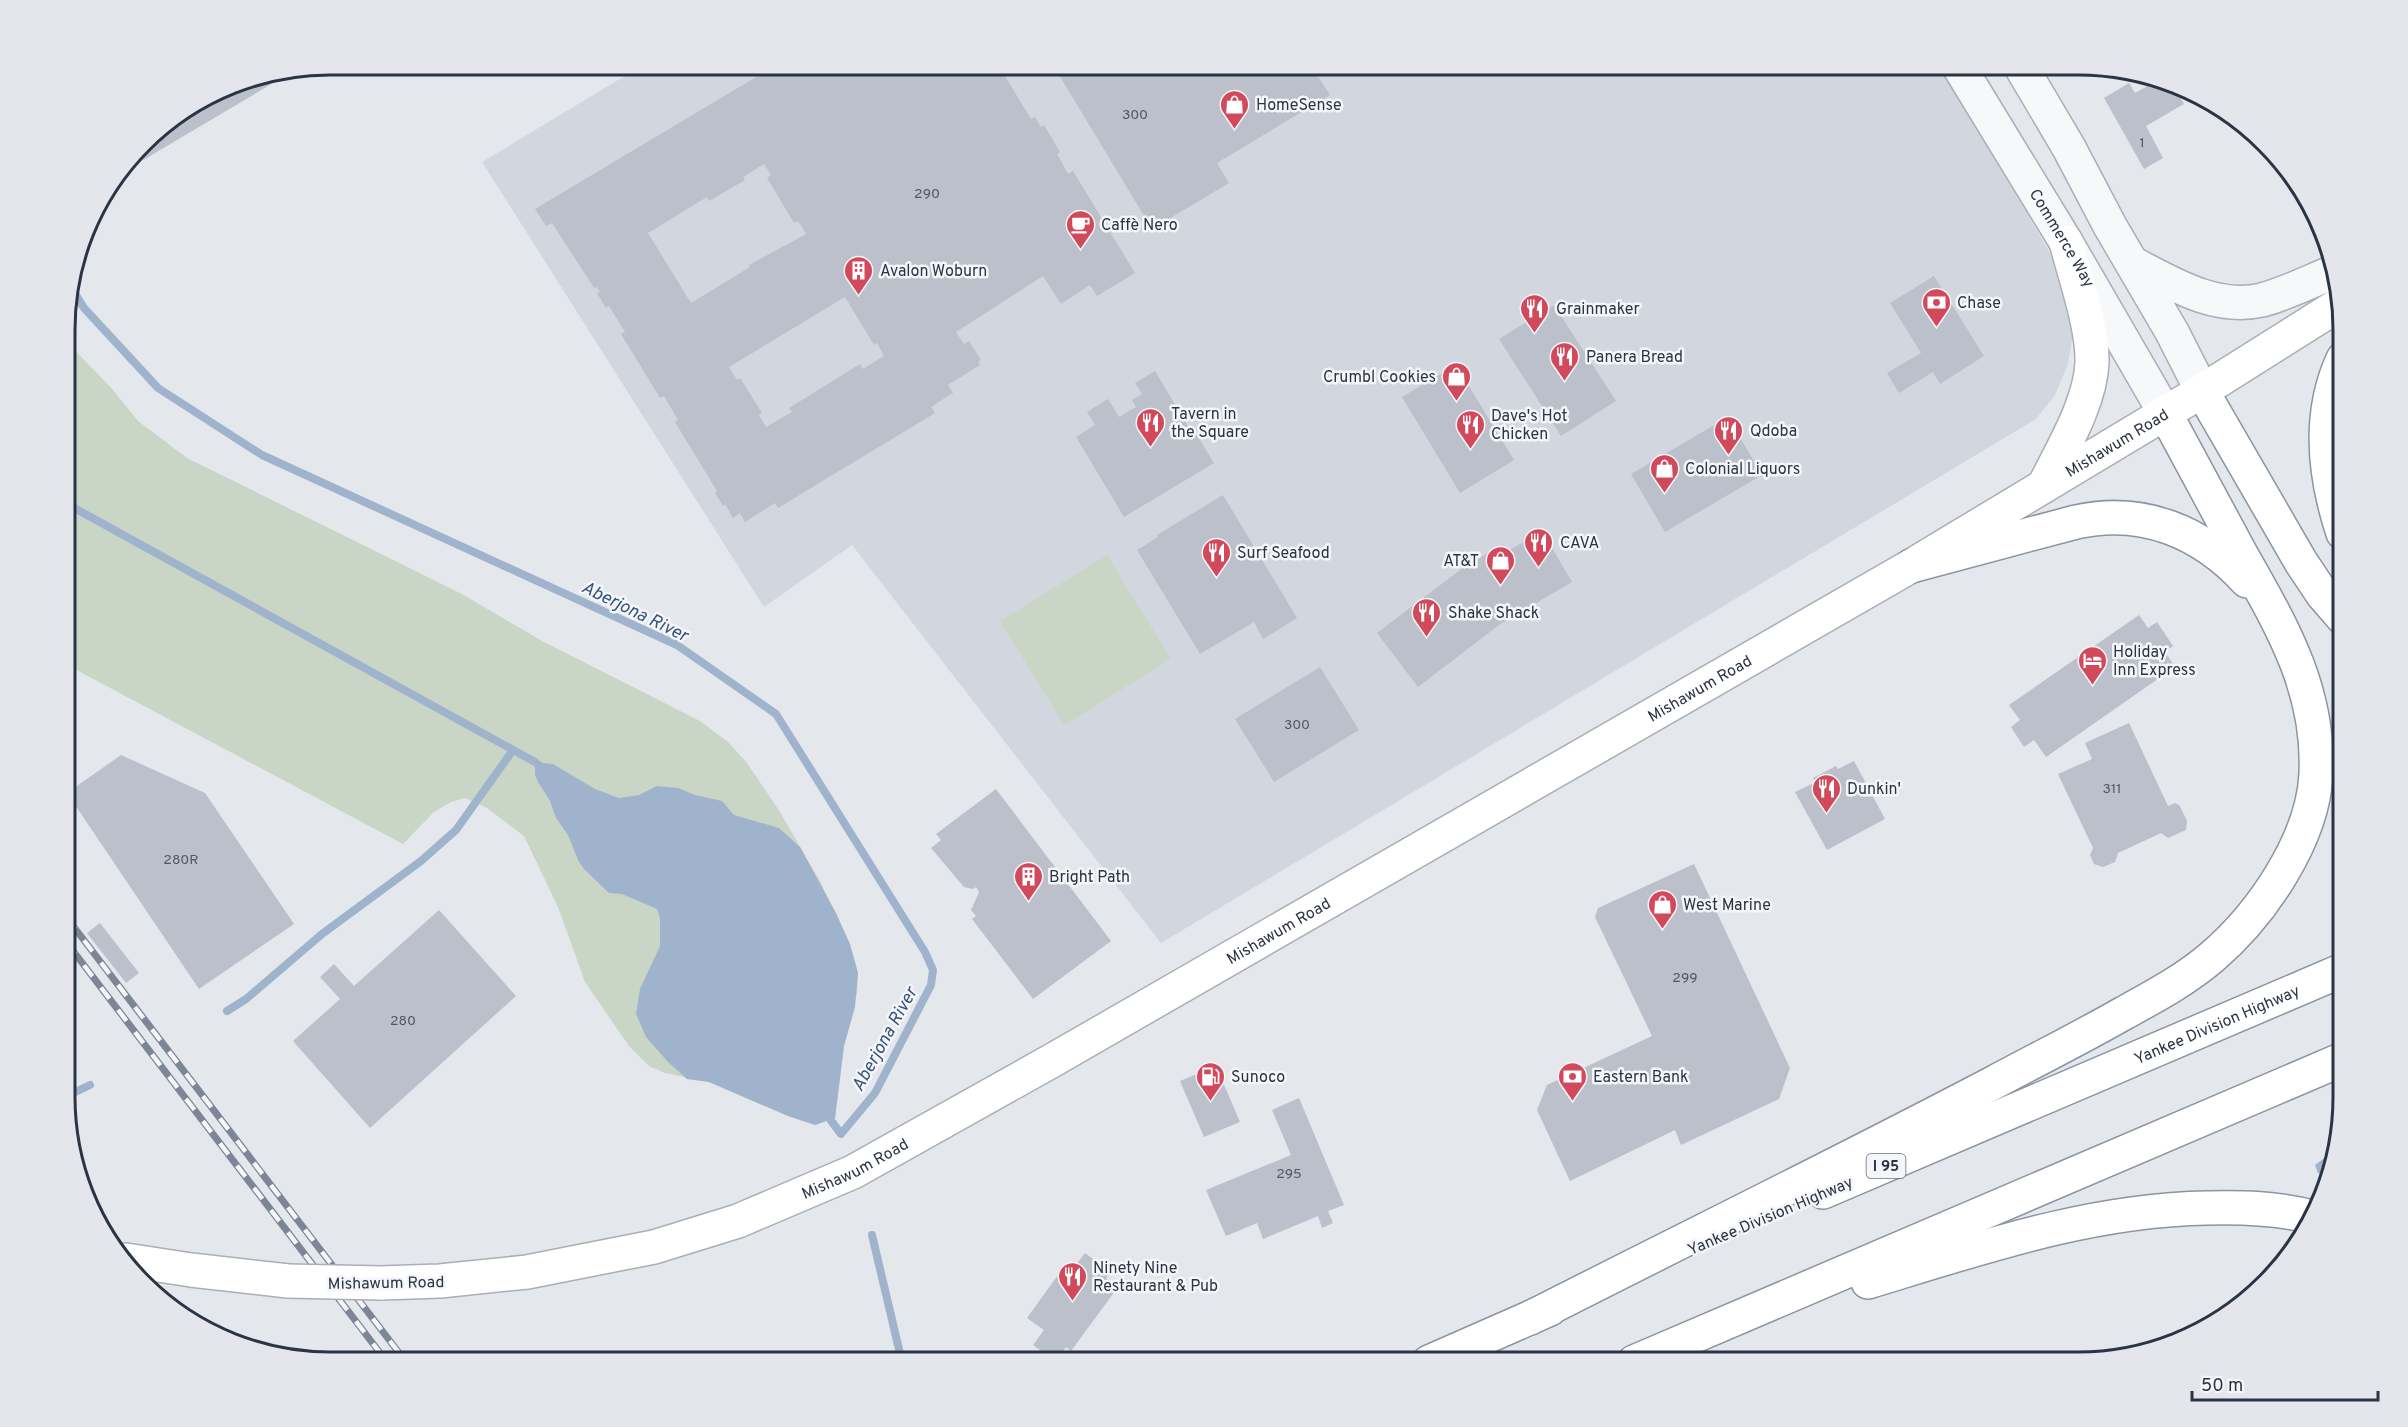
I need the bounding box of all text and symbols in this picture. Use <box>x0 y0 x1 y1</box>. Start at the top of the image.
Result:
shop icon: HomeSense <box>1219 88 1251 130</box>
place label: HomeSense <box>1256 96 1342 116</box>
house number: 300 <box>1122 107 1148 124</box>
house number: 1 <box>2139 135 2145 152</box>
house number: 290 <box>914 186 940 203</box>
street label: Commerce Way <box>2024 186 2098 292</box>
cafe icon: Caffè Nero <box>1064 208 1096 250</box>
place label: Caffè Nero <box>1101 216 1178 236</box>
building icon: Avalon Woburn <box>843 254 875 296</box>
place label: Avalon Woburn <box>880 262 987 282</box>
bank icon: Chase <box>1920 286 1952 328</box>
restaurant icon: Grainmaker <box>1519 292 1551 334</box>
place label: Chase <box>1957 294 2001 314</box>
place label: Grainmaker <box>1556 300 1640 320</box>
restaurant icon: Panera Bread <box>1549 340 1581 382</box>
place label: Panera Bread <box>1586 348 1683 368</box>
shop icon: Crumbl Cookies <box>1441 360 1473 402</box>
place label: Crumbl Cookies <box>1323 368 1436 388</box>
place label: Tavern in the Square <box>1171 405 1249 443</box>
street label: Mishawum Road <box>2062 405 2173 483</box>
restaurant icon: Tavern in the Square <box>1134 406 1166 448</box>
place label: Dave's Hot Chicken <box>1491 407 1567 445</box>
restaurant icon: Dave's Hot Chicken <box>1454 408 1486 450</box>
restaurant icon: Qdoba <box>1713 414 1745 456</box>
place label: Qdoba <box>1750 422 1797 442</box>
shop icon: Colonial Liquors <box>1648 452 1680 494</box>
place label: Colonial Liquors <box>1685 460 1800 480</box>
restaurant icon: CAVA <box>1523 526 1555 568</box>
place label: CAVA <box>1560 534 1599 554</box>
restaurant icon: Surf Seafood <box>1200 536 1232 578</box>
place label: Surf Seafood <box>1237 544 1330 564</box>
shop icon: AT&T <box>1484 544 1516 586</box>
place label: AT&T <box>1443 552 1479 572</box>
water label: Aberjona River <box>577 577 693 649</box>
restaurant icon: Shake Shack <box>1411 596 1443 638</box>
place label: Shake Shack <box>1448 604 1539 624</box>
place label: Holiday Inn Express <box>2113 643 2196 681</box>
hotel icon: Holiday Inn Express <box>2076 644 2108 686</box>
street label: Mishawum Road <box>1645 652 1756 727</box>
house number: 300 <box>1284 717 1310 734</box>
restaurant icon: Dunkin' <box>1810 772 1842 814</box>
place label: Dunkin' <box>1847 780 1901 800</box>
house number: 311 <box>2103 781 2121 798</box>
house number: 280R <box>163 852 199 869</box>
building icon: Bright Path <box>1012 860 1044 902</box>
place label: Bright Path <box>1049 868 1130 888</box>
shop icon: West Marine <box>1646 888 1678 930</box>
street label: Mishawum Road <box>1224 894 1335 970</box>
place label: West Marine <box>1683 896 1771 916</box>
house number: 299 <box>1672 970 1698 987</box>
water label: Aberjona River <box>847 982 924 1096</box>
street label: Yankee Division Highway <box>2132 982 2303 1070</box>
house number: 280 <box>390 1013 416 1030</box>
fuel station icon: Sunoco <box>1194 1060 1226 1102</box>
bank icon: Eastern Bank <box>1556 1060 1588 1102</box>
place label: Sunoco <box>1231 1068 1285 1088</box>
place label: Eastern Bank <box>1593 1068 1689 1088</box>
street label: Mishawum Road <box>799 1135 913 1205</box>
road number: I 95 <box>1866 1154 1906 1178</box>
house number: 295 <box>1276 1166 1302 1183</box>
street label: Yankee Division Highway <box>1685 1173 1856 1261</box>
place label: Ninety Nine Restaurant & Pub <box>1093 1259 1218 1297</box>
restaurant icon: Ninety Nine Restaurant & Pub <box>1056 1260 1088 1302</box>
street label: Mishawum Road <box>328 1273 445 1295</box>
scale bar <box>2192 1364 2378 1402</box>
text: 50 m <box>2201 1375 2243 1398</box>

